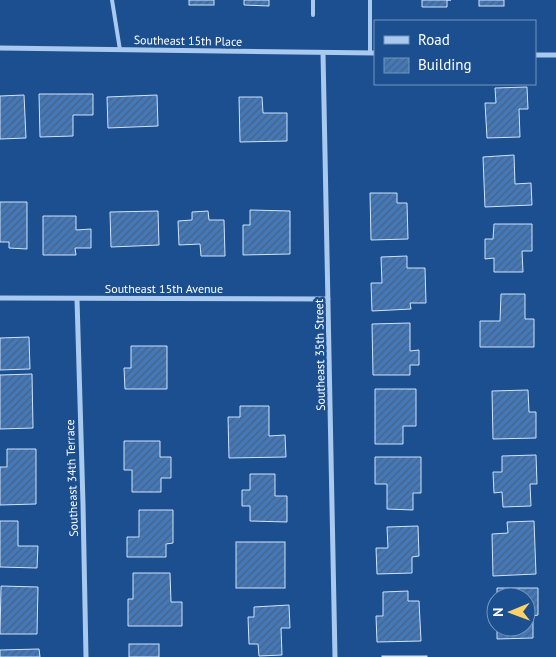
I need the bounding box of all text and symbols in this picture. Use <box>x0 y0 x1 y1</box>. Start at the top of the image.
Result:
legend <box>374 20 536 85</box>
text: Road <box>418 30 450 49</box>
street label: Southeast 15th Place <box>134 32 242 49</box>
text: Building <box>418 55 472 74</box>
street label: Southeast 15th Avenue <box>105 281 223 296</box>
street label: Southeast 35th Street <box>311 299 328 411</box>
street label: Southeast 34th Terrace <box>62 419 81 537</box>
north arrow <box>486 587 536 637</box>
text: N <box>489 607 507 617</box>

